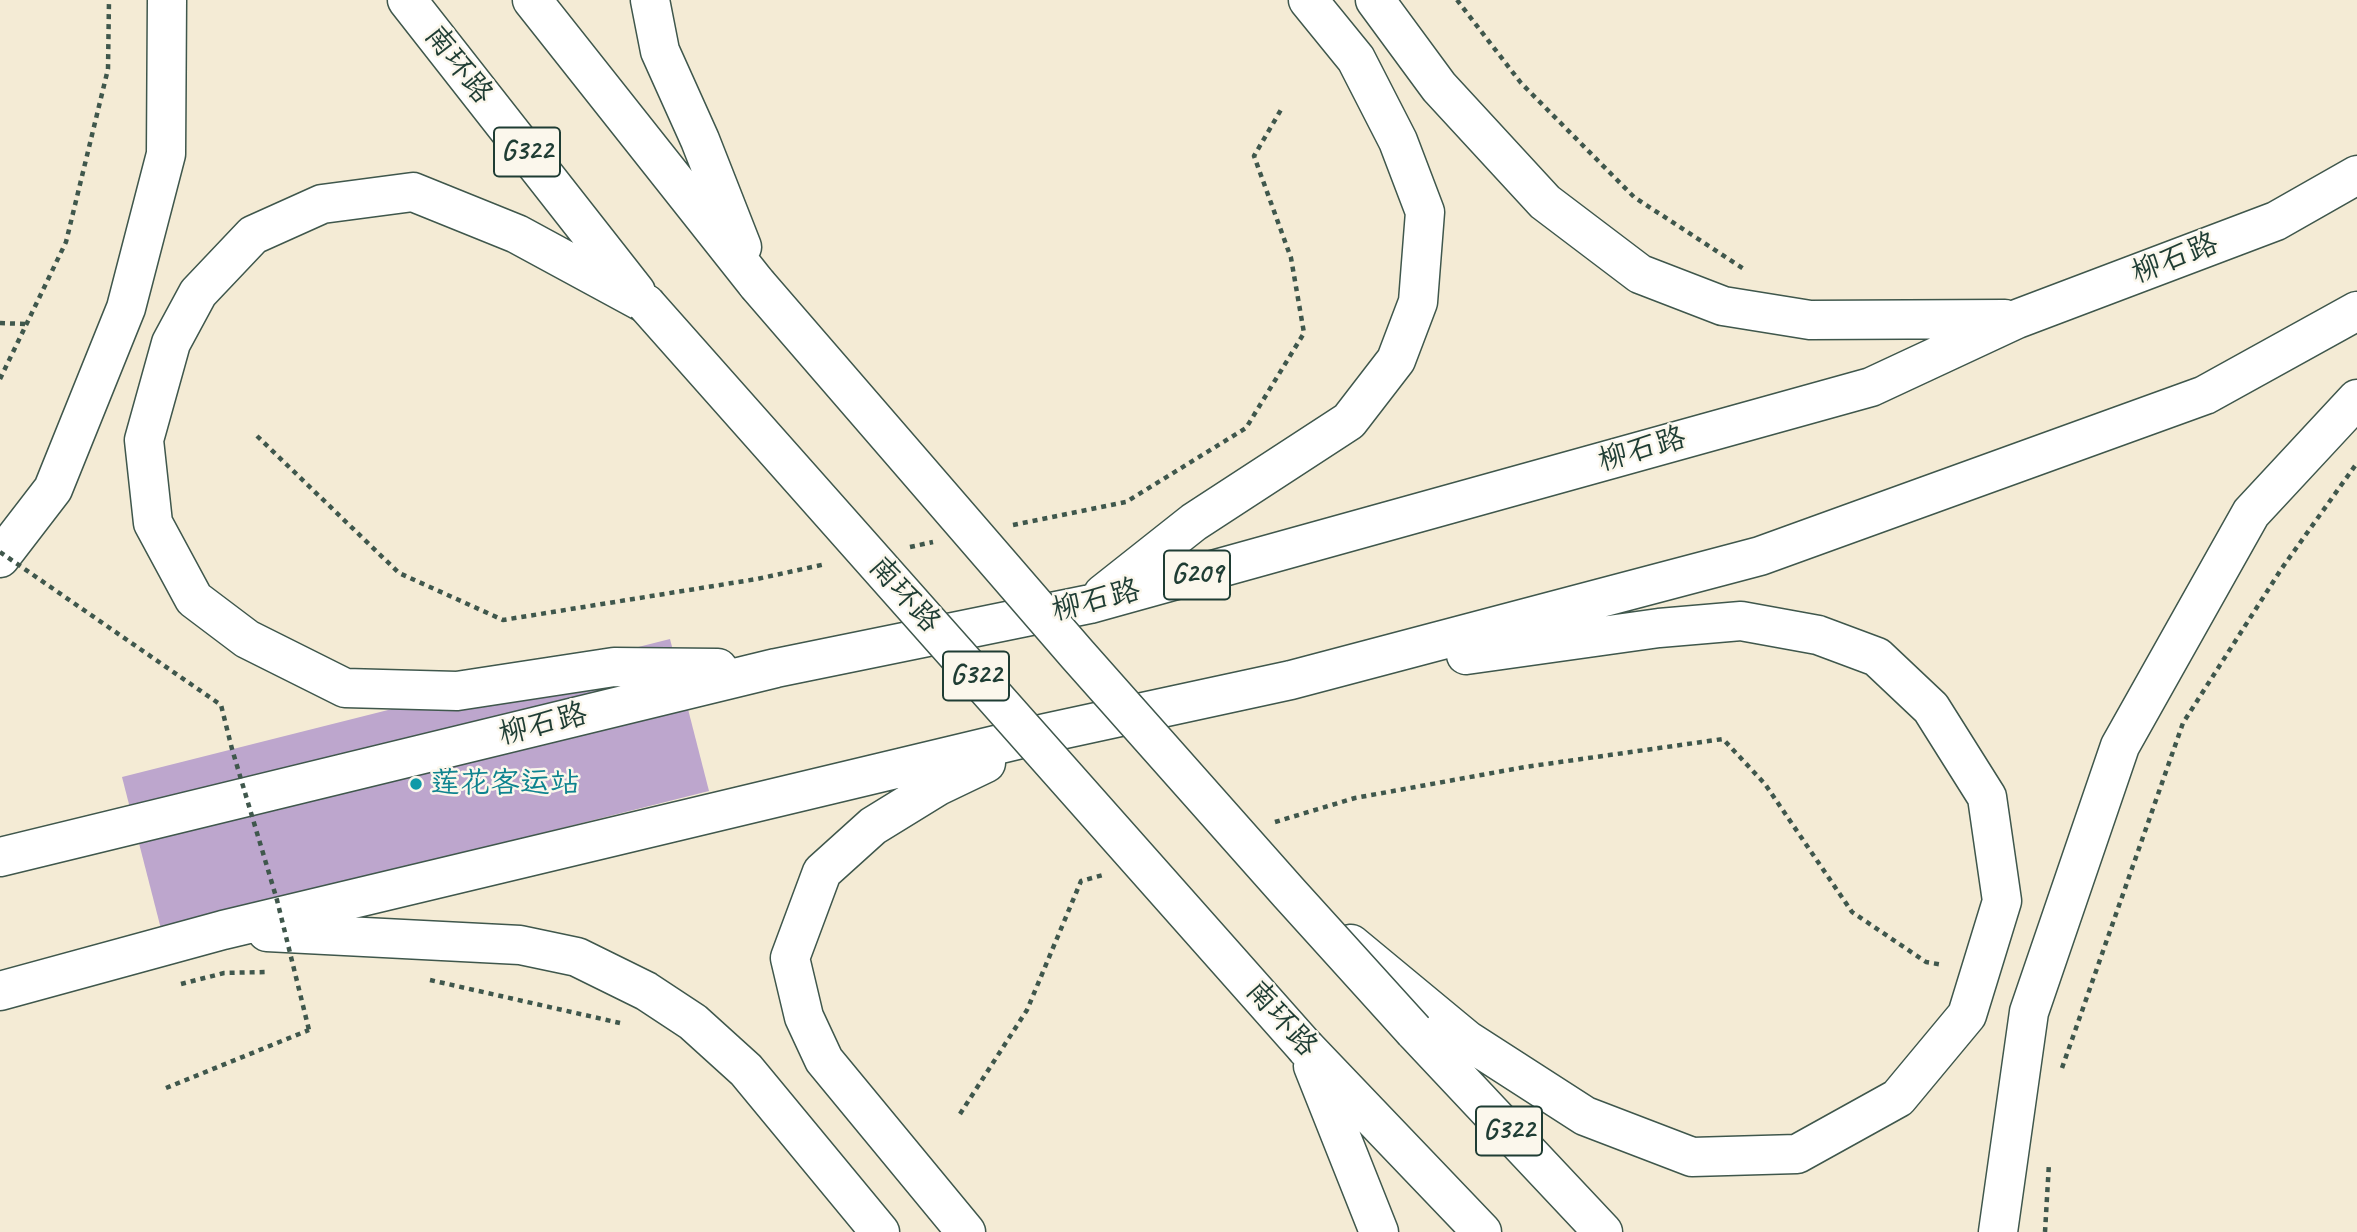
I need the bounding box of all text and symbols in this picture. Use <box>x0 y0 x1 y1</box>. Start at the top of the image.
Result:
street label: 南环路 <box>416 18 500 112</box>
road number: G322 <box>494 128 560 176</box>
street label: 柳石路 <box>2127 226 2223 292</box>
street label: 柳石路 <box>1594 420 1690 480</box>
street label: 南环路 <box>861 550 947 640</box>
road number: G209 <box>1164 550 1230 600</box>
street label: 柳石路 <box>1048 573 1144 629</box>
road number: G322 <box>943 652 1009 700</box>
street label: 柳石路 <box>495 697 591 753</box>
place label: 莲花客运站 <box>430 766 580 802</box>
marker: 莲花客运站 <box>408 776 424 792</box>
street label: 南环路 <box>1238 974 1324 1064</box>
road number: G322 <box>1476 1106 1542 1156</box>

